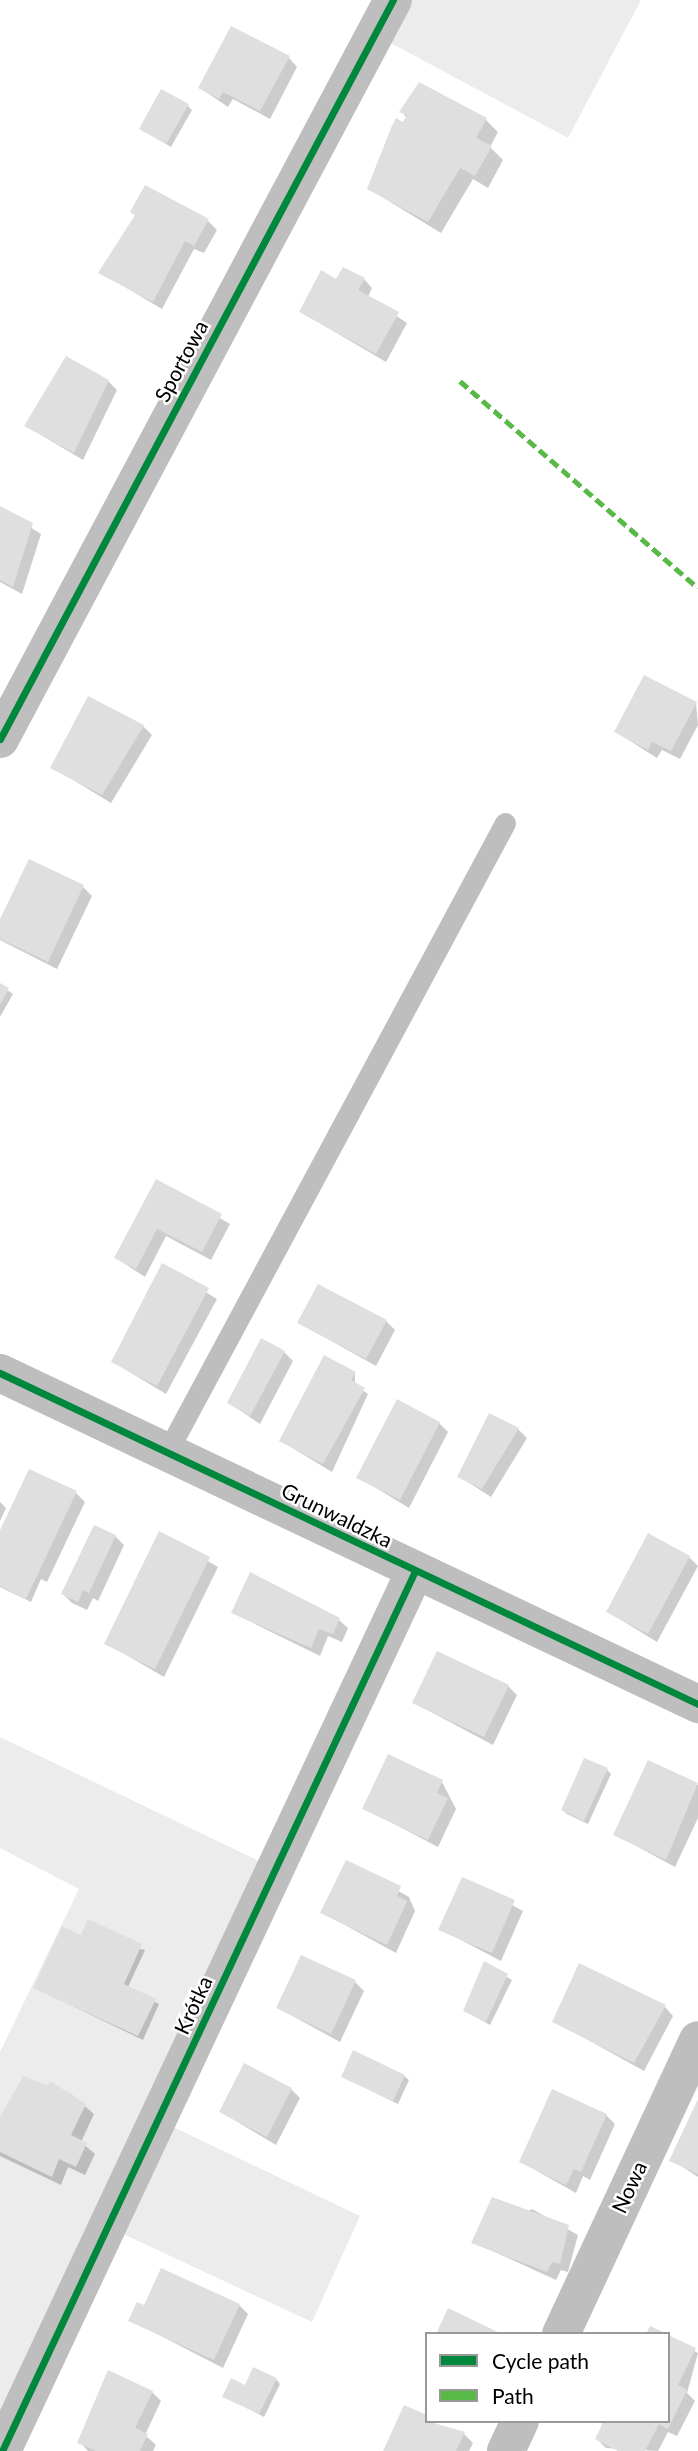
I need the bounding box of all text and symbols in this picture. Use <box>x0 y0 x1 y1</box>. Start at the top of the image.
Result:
street label: Sportowa <box>149 316 213 406</box>
street label: Grunwaldzka <box>277 1477 397 1553</box>
street label: Krótka <box>169 1972 217 2038</box>
street label: Nowa <box>606 2157 652 2217</box>
legend <box>425 2332 670 2423</box>
text: Cycle path <box>492 2348 589 2373</box>
text: Path <box>492 2383 534 2408</box>

